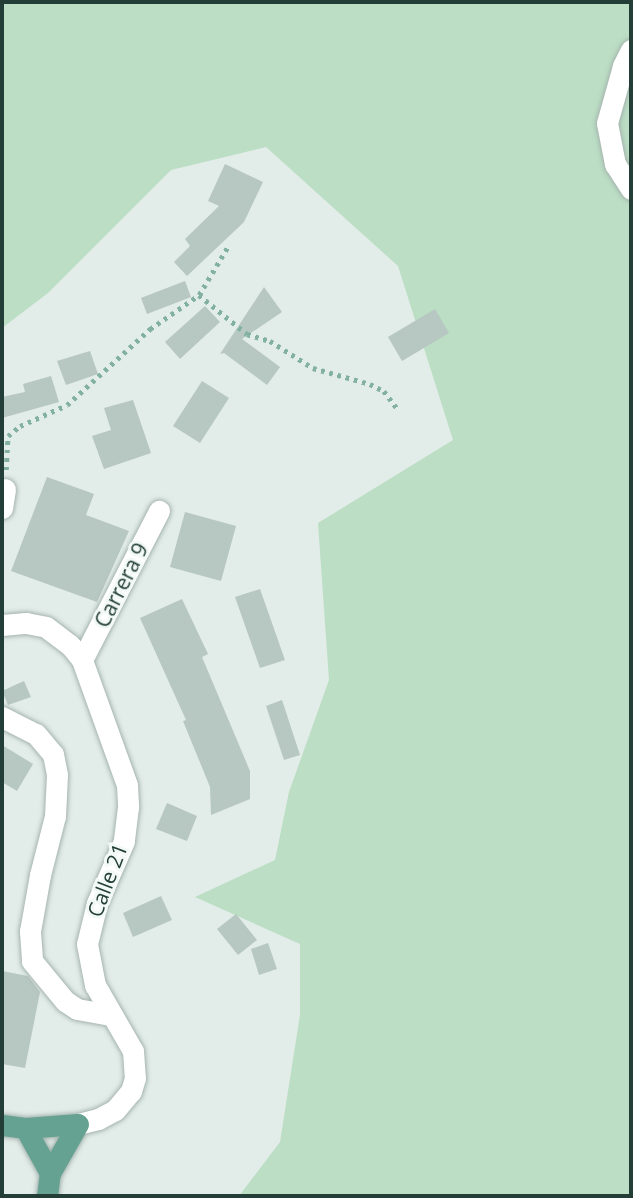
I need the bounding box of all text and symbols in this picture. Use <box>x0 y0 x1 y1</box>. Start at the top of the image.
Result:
street label: Carrera 9 <box>89 538 153 632</box>
street label: Calle 21 <box>81 840 133 920</box>

